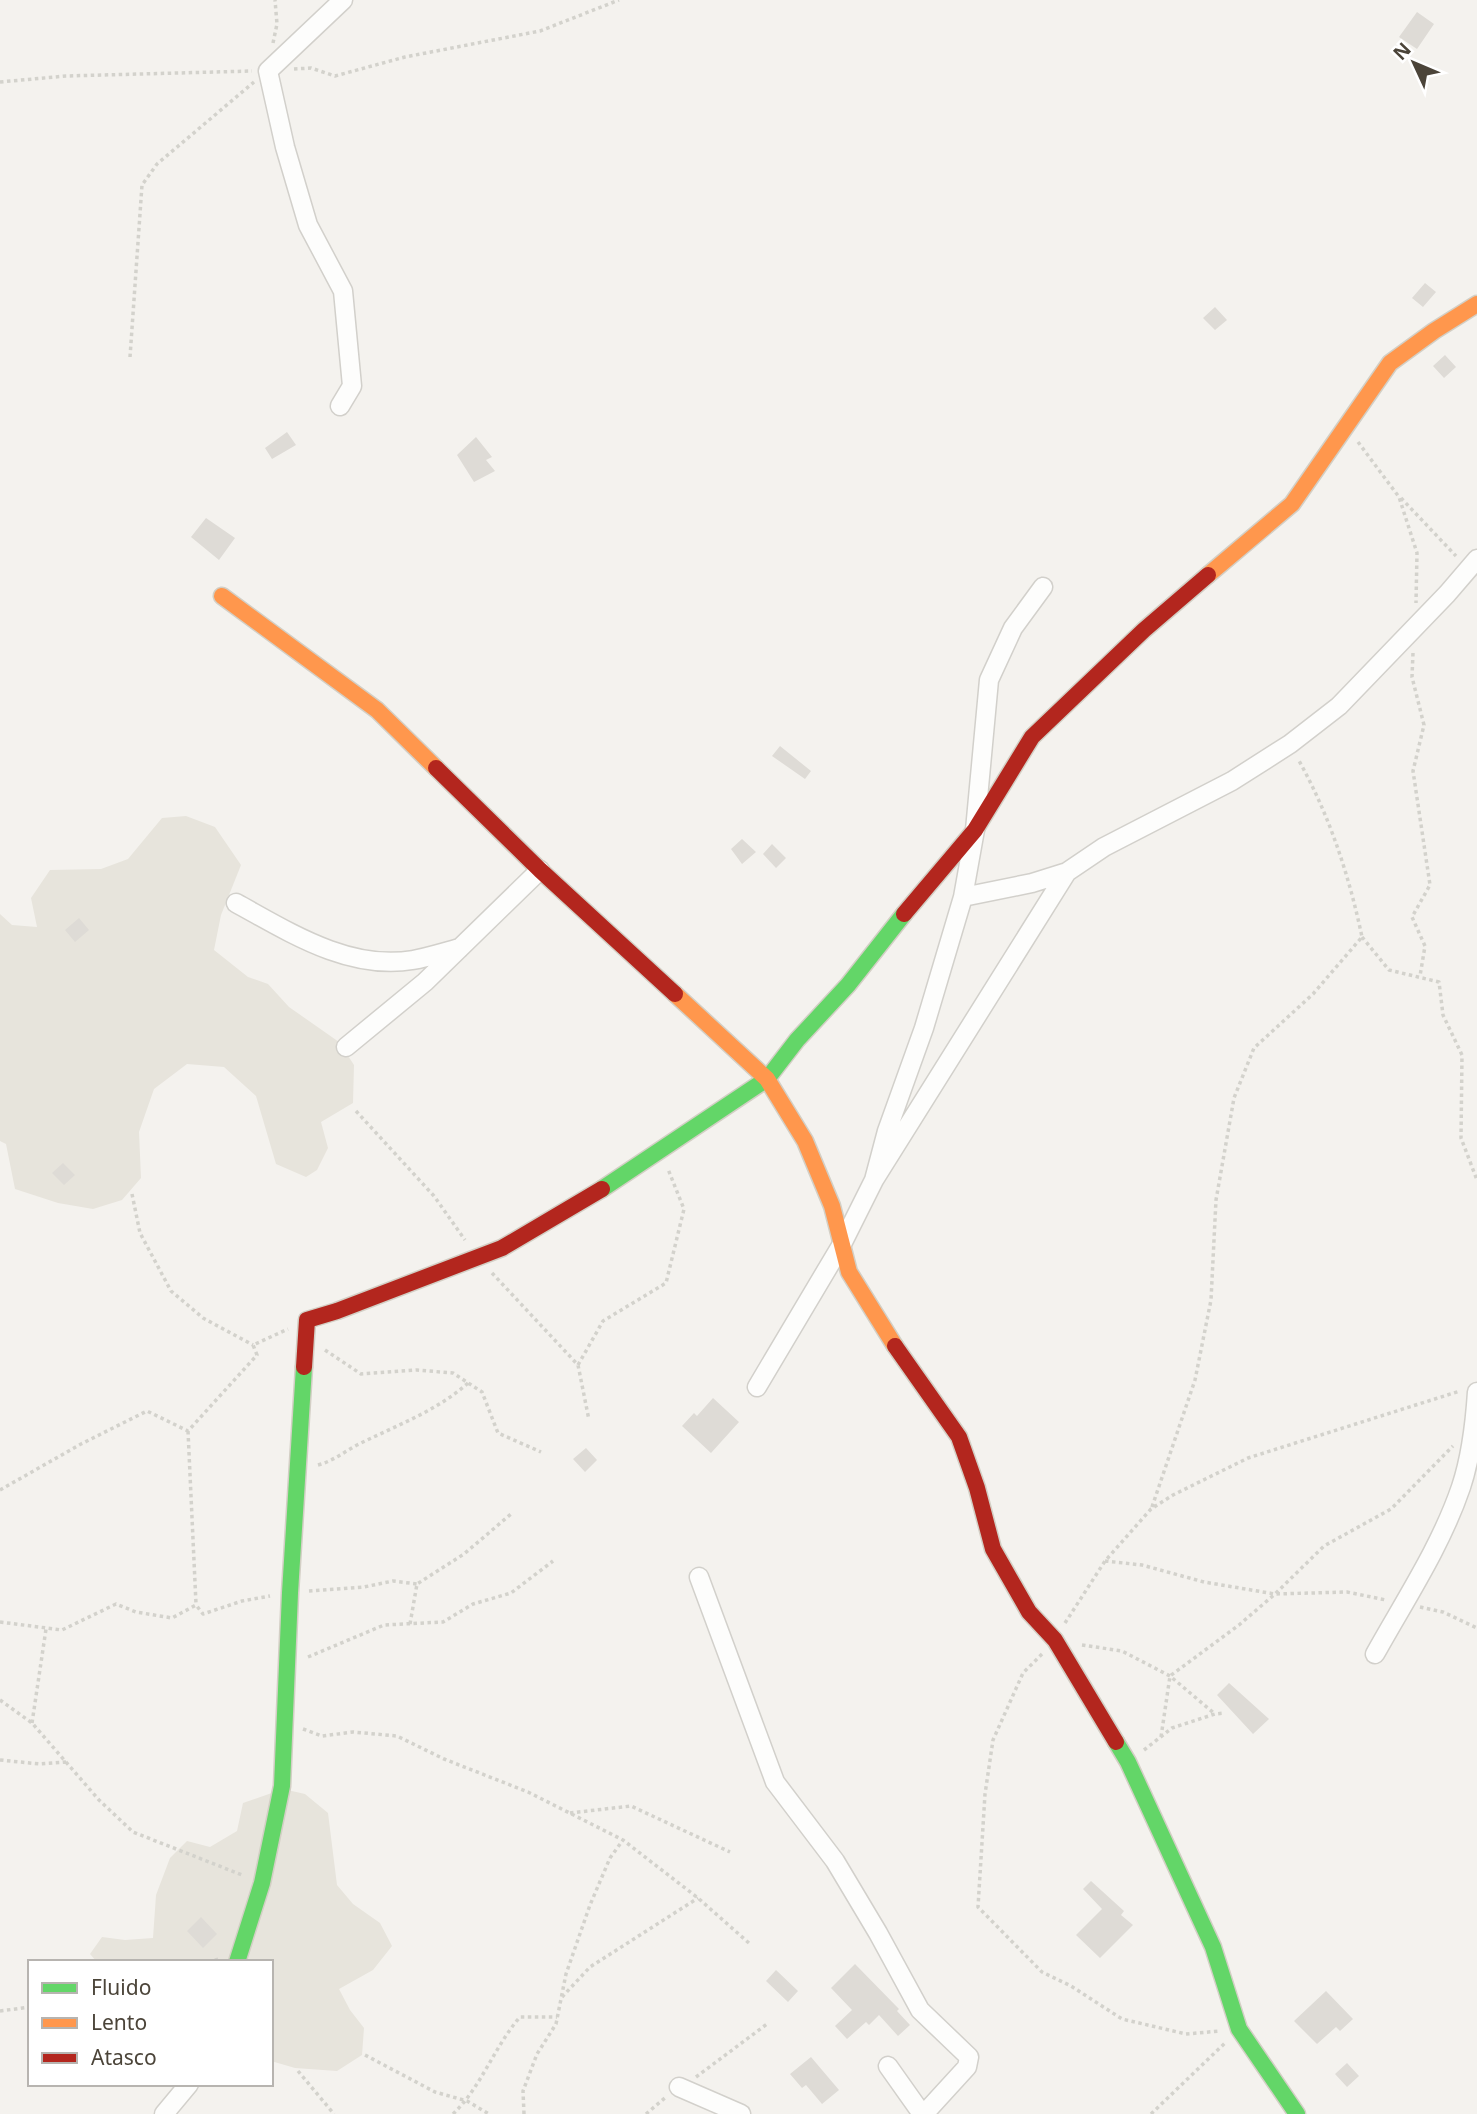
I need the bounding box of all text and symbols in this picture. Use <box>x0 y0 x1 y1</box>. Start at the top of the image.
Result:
north arrow <box>1379 28 1449 98</box>
text: N <box>1387 37 1416 66</box>
legend <box>28 1960 273 2086</box>
text: Fluido <box>91 1973 151 2001</box>
text: Lento <box>91 2008 147 2036</box>
text: Atasco <box>91 2043 157 2071</box>

